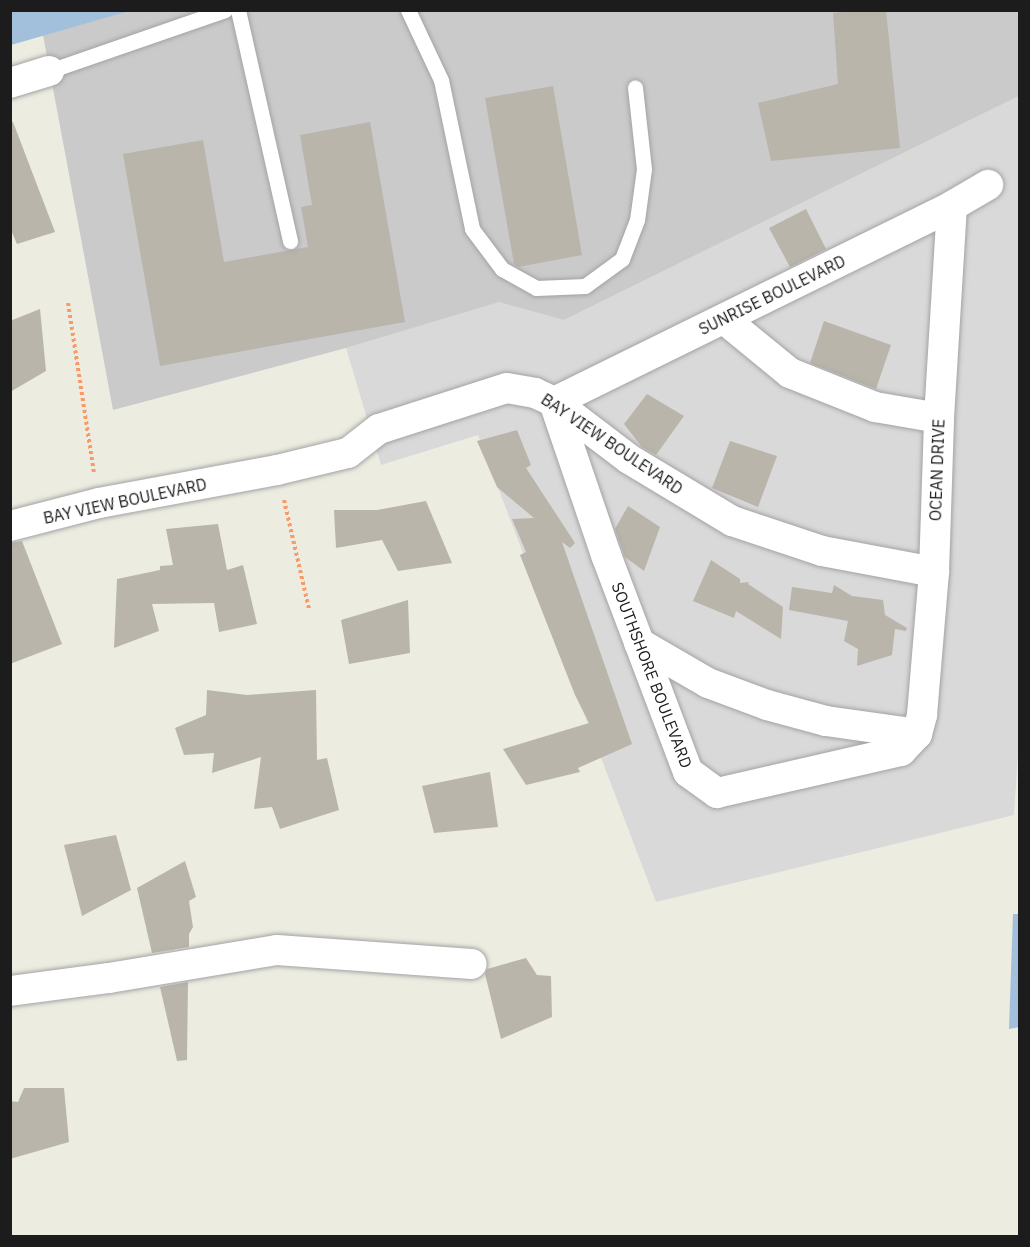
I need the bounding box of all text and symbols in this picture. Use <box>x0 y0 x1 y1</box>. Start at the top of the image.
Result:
street label: SUNRISE BOULEVARD <box>696 251 848 339</box>
street label: BAY VIEW BOULEVARD <box>538 389 686 499</box>
street label: OCEAN DRIVE <box>926 419 948 521</box>
street label: BAY VIEW BOULEVARD <box>42 474 208 528</box>
street label: SOUTHSHORE BOULEVARD <box>608 579 696 771</box>

